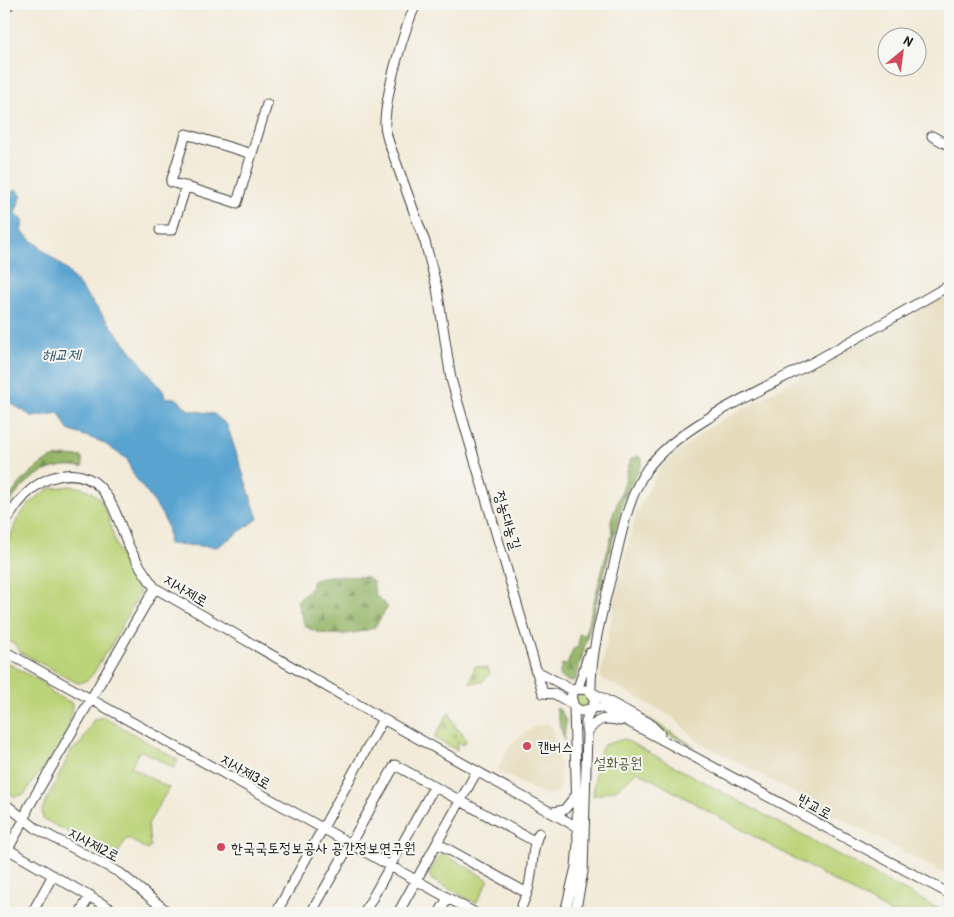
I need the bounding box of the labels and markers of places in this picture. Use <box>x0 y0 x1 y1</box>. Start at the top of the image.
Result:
place label: 캔버스 <box>537 736 573 757</box>
marker: 캔버스 <box>521 740 533 752</box>
place label: 한국국토정보공사 공간정보연구원 <box>231 837 416 858</box>
marker: 한국국토정보공사 공간정보연구원 <box>215 841 227 853</box>

